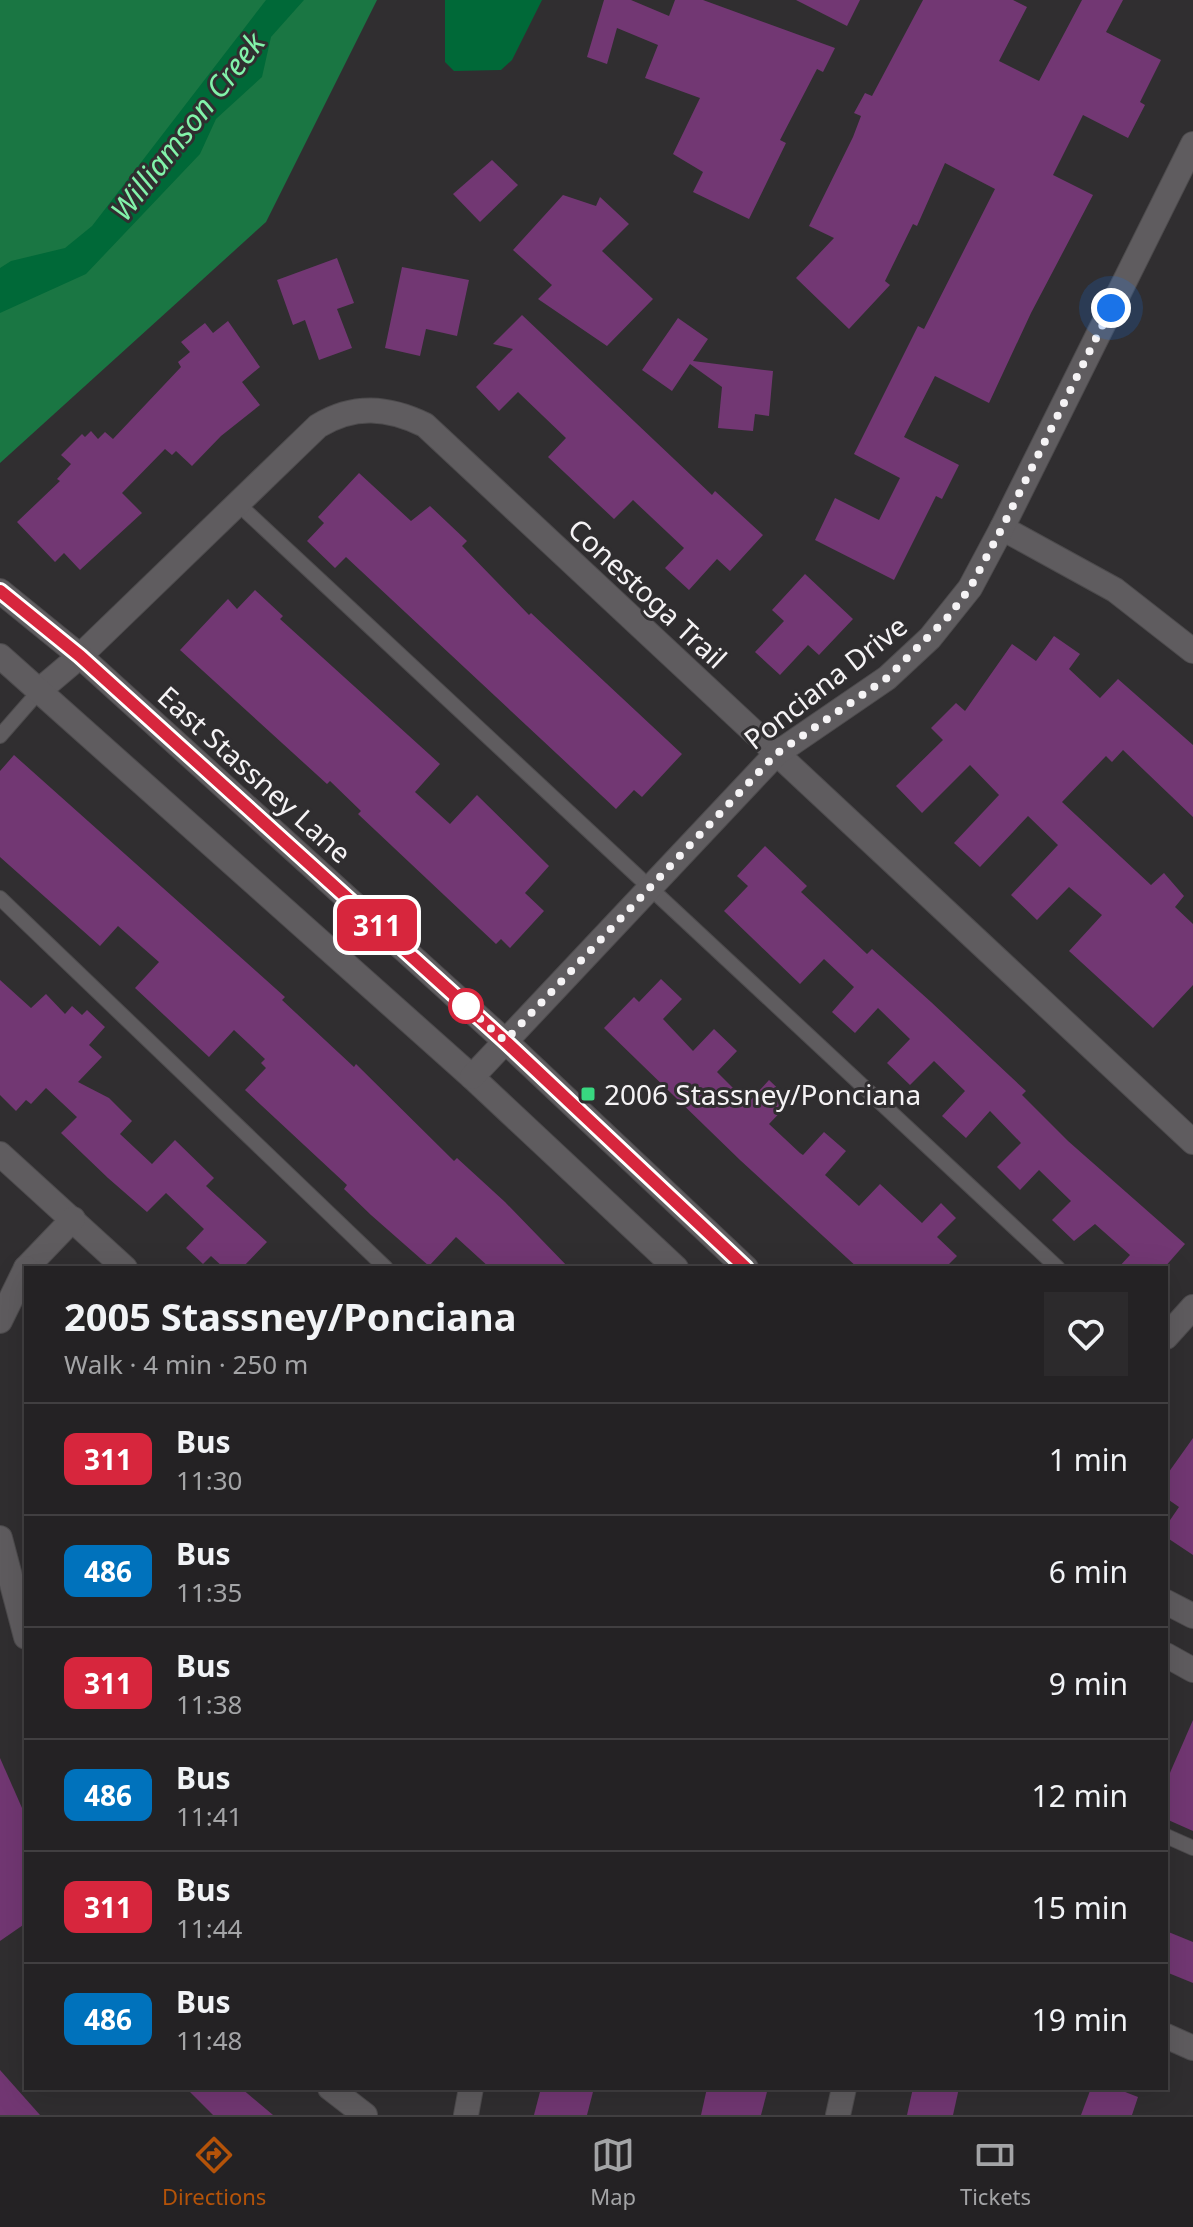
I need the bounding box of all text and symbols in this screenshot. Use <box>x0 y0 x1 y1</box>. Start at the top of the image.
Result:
water label: Williamson Creek <box>100 22 274 229</box>
your location <box>1091 288 1131 328</box>
street label: Conestoga Trail <box>561 510 735 676</box>
street label: Ponciana Drive <box>736 606 914 758</box>
street label: East Stassney Lane <box>150 677 360 871</box>
line badge: 311 <box>331 899 423 951</box>
text: 311 <box>353 906 401 944</box>
unlabelled marker <box>449 989 483 1023</box>
place label: 2006 Stassney/Ponciana <box>604 1075 921 1113</box>
marker: 2006 Stassney/Ponciana <box>579 1085 597 1103</box>
text: 2005 Stassney/Ponciana <box>64 1290 517 1342</box>
button: heart <box>1044 1292 1128 1376</box>
text: Walk · 4 min · 250 m <box>64 1346 308 1382</box>
text: Bus <box>176 1421 231 1462</box>
text: 1 min <box>1049 1439 1128 1480</box>
text: 311 <box>84 1440 132 1478</box>
text: 11:30 <box>176 1462 242 1498</box>
text: Bus <box>176 1533 231 1574</box>
text: 6 min <box>1049 1551 1128 1592</box>
text: 486 <box>84 1552 132 1590</box>
text: 11:35 <box>176 1574 242 1610</box>
text: Bus <box>176 1645 231 1686</box>
text: 9 min <box>1049 1663 1128 1704</box>
text: 311 <box>84 1664 132 1702</box>
text: 11:38 <box>176 1686 242 1722</box>
text: Bus <box>176 1757 231 1798</box>
text: 12 min <box>1032 1775 1128 1816</box>
text: 486 <box>84 1776 132 1814</box>
text: 11:41 <box>176 1798 242 1834</box>
text: Bus <box>176 1869 231 1910</box>
text: 15 min <box>1032 1887 1128 1928</box>
text: 311 <box>84 1888 132 1926</box>
text: 11:44 <box>176 1910 242 1946</box>
text: Bus <box>176 1981 231 2022</box>
text: 19 min <box>1032 1999 1128 2040</box>
text: 486 <box>84 2000 132 2038</box>
text: 11:48 <box>176 2022 242 2058</box>
tab: Directions <box>162 2133 266 2211</box>
tab: Map <box>590 2133 636 2211</box>
tab: Tickets <box>960 2133 1031 2211</box>

